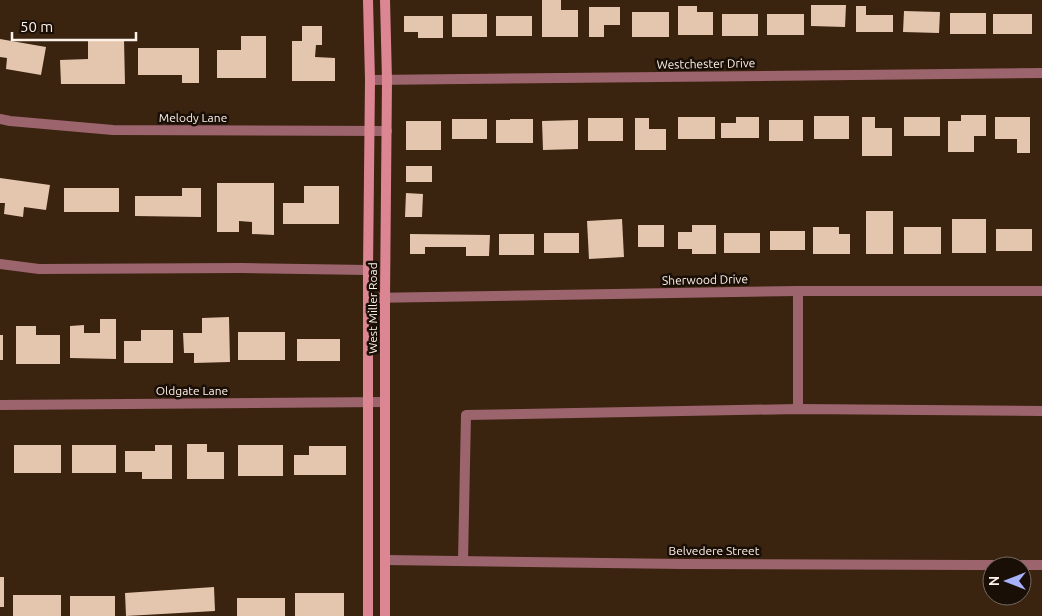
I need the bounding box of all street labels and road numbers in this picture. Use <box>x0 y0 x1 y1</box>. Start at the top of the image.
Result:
street label: Westchester Drive <box>657 56 755 71</box>
street label: Melody Lane <box>159 111 227 124</box>
street label: West Miller Road <box>366 262 379 354</box>
street label: Sherwood Drive <box>662 272 748 287</box>
street label: Oldgate Lane <box>156 384 228 397</box>
street label: Belvedere Street <box>669 544 760 557</box>

